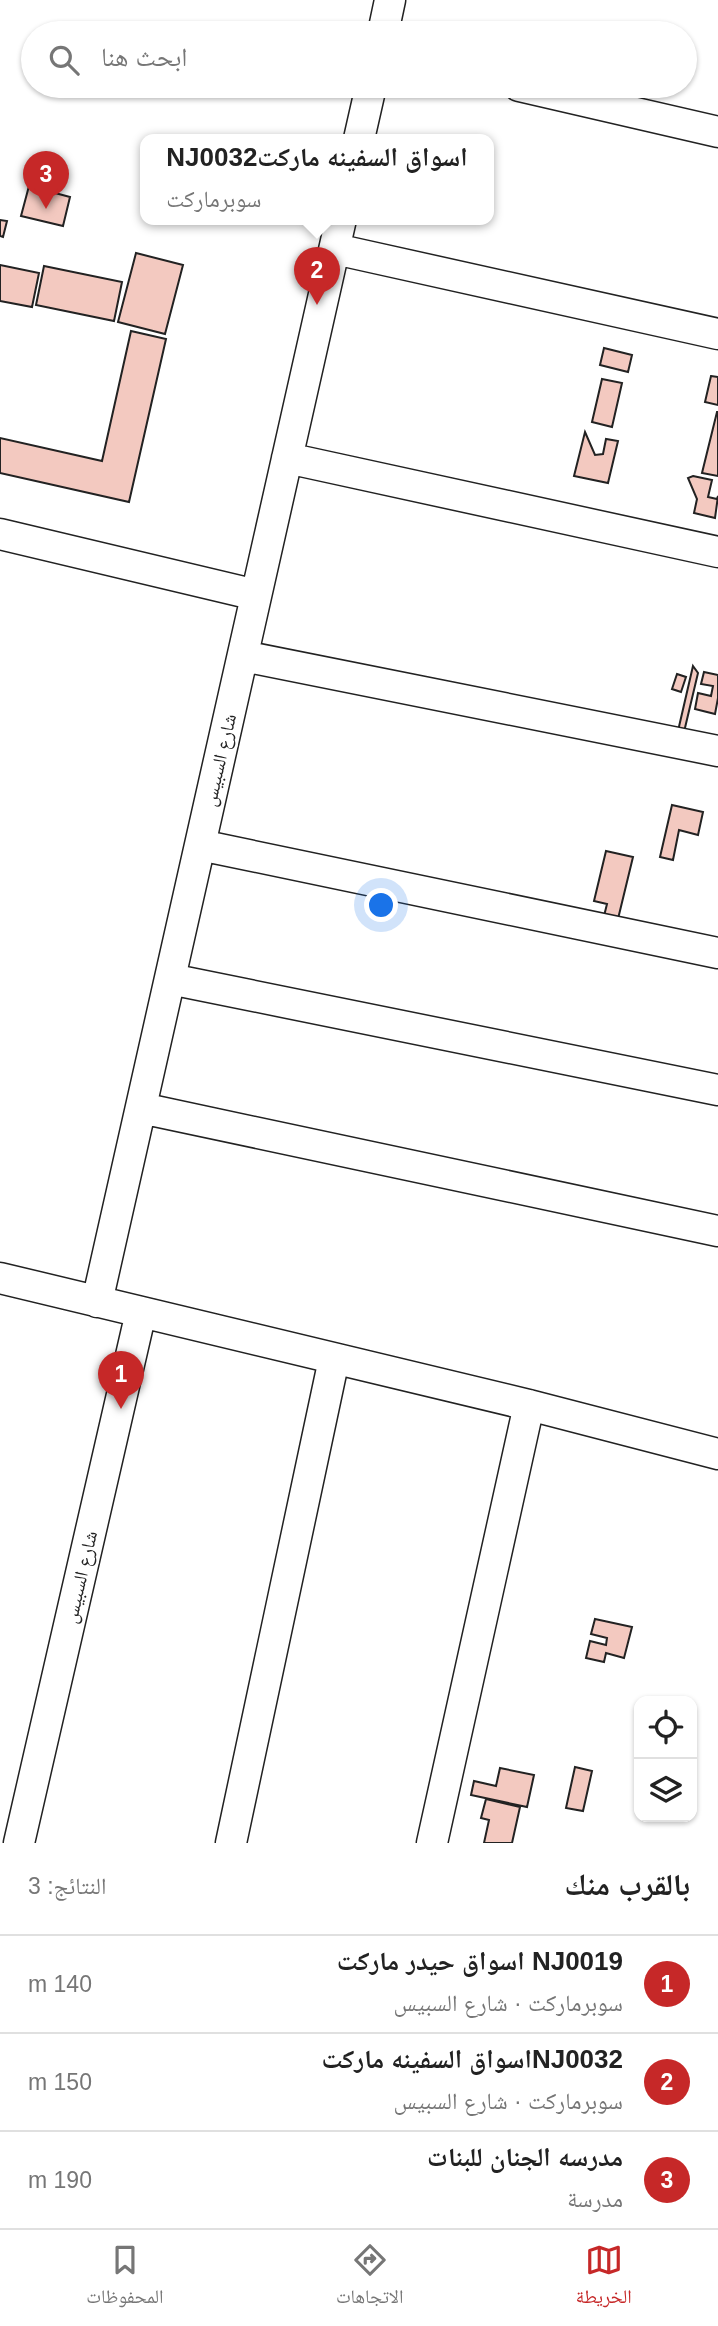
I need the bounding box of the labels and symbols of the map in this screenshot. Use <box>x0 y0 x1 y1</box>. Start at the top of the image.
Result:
pin: 3 <box>23 151 69 209</box>
pin: 2 <box>294 247 340 305</box>
street label: شارع السبيس <box>199 712 241 809</box>
your location <box>364 888 398 922</box>
pin: 1 <box>98 1351 144 1409</box>
street label: شارع السبيس <box>60 1529 102 1626</box>

